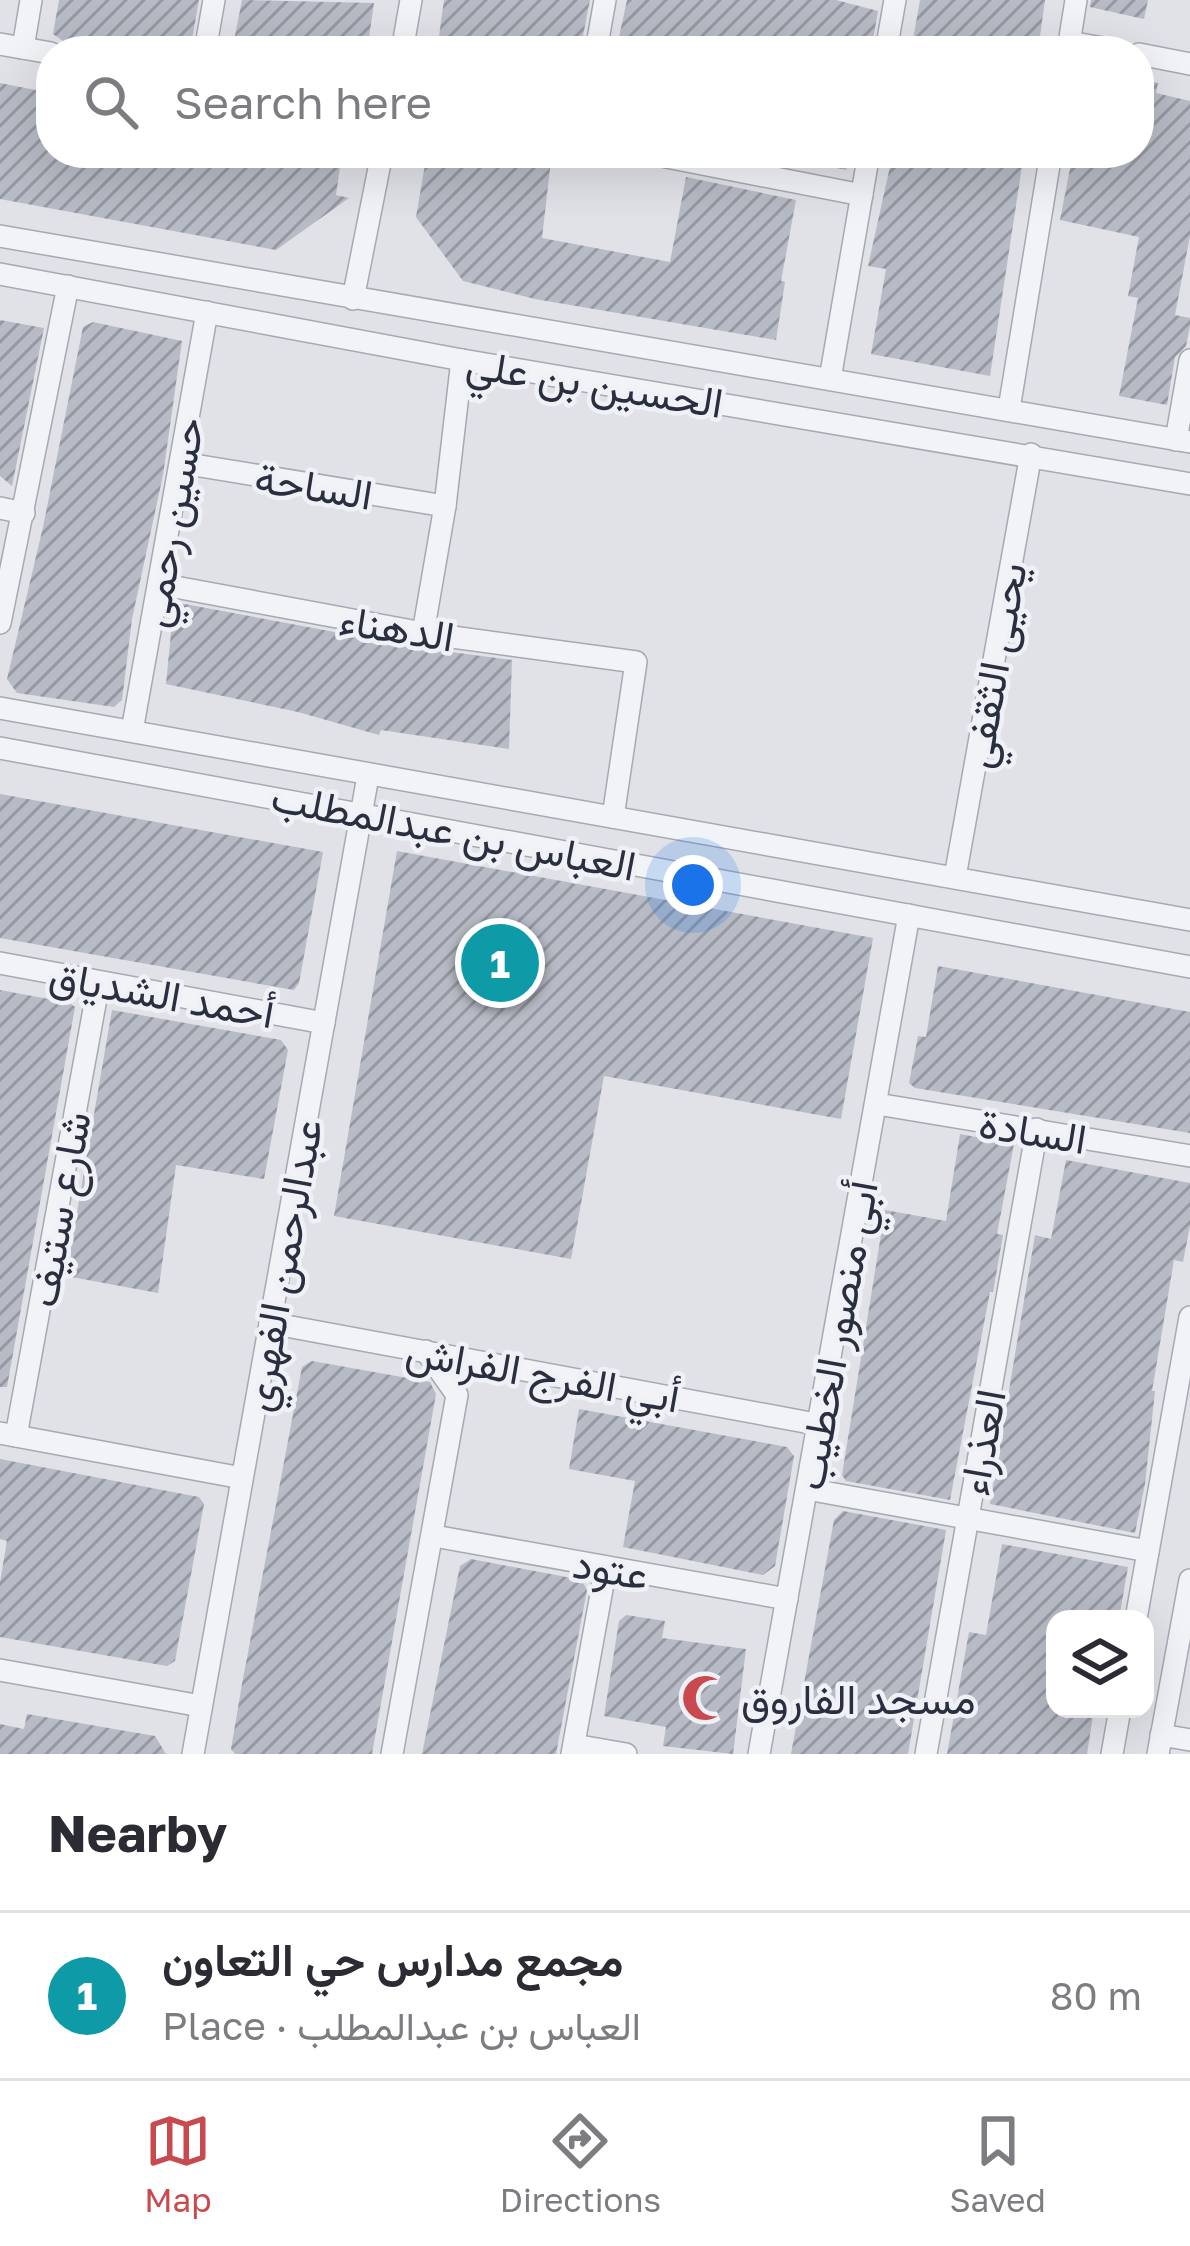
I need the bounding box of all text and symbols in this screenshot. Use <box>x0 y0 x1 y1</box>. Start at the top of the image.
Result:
search box <box>36 36 1154 168</box>
icon: search <box>78 69 144 135</box>
text: Search here <box>174 75 432 129</box>
street label: الحسين بن علي <box>461 337 727 438</box>
street label: حسين رحمي <box>127 413 224 633</box>
street label: الساحة <box>252 451 376 519</box>
street label: يحيى الثقفي <box>950 559 1046 773</box>
street label: الدهناء <box>336 593 458 661</box>
street label: العباس بن عبدالمطلب <box>267 770 640 892</box>
your location <box>663 855 723 915</box>
pin: 1 <box>461 918 539 1008</box>
street label: أحمد الشدياق <box>46 949 278 1037</box>
street label: السادة <box>976 1097 1090 1163</box>
street label: شارع ستيف <box>16 1107 105 1311</box>
street label: عبدالرحمن الفهري <box>231 1115 342 1417</box>
street label: أبي منصور الخطيب <box>783 1176 898 1495</box>
street label: أبي الفرج الفراش <box>400 1324 684 1432</box>
street label: العذراء <box>947 1385 1018 1499</box>
street label: عتود <box>569 1537 653 1601</box>
map controls <box>1046 1610 1154 1718</box>
button: layers <box>1046 1610 1154 1718</box>
mosque icon: مسجد الفاروق <box>680 1673 730 1723</box>
place label: مسجد الفاروق <box>741 1673 976 1726</box>
text: Nearby <box>48 1802 227 1863</box>
text: مجمع مدارس حي التعاون <box>162 1932 623 1986</box>
text: 1 <box>77 1972 97 2019</box>
text: 80 m <box>1050 1972 1142 2019</box>
text: Place · العباس بن عبدالمطلب <box>162 2002 641 2049</box>
tab: Map <box>144 2108 212 2219</box>
tab: Directions <box>500 2108 661 2219</box>
tab: Saved <box>949 2108 1046 2219</box>

